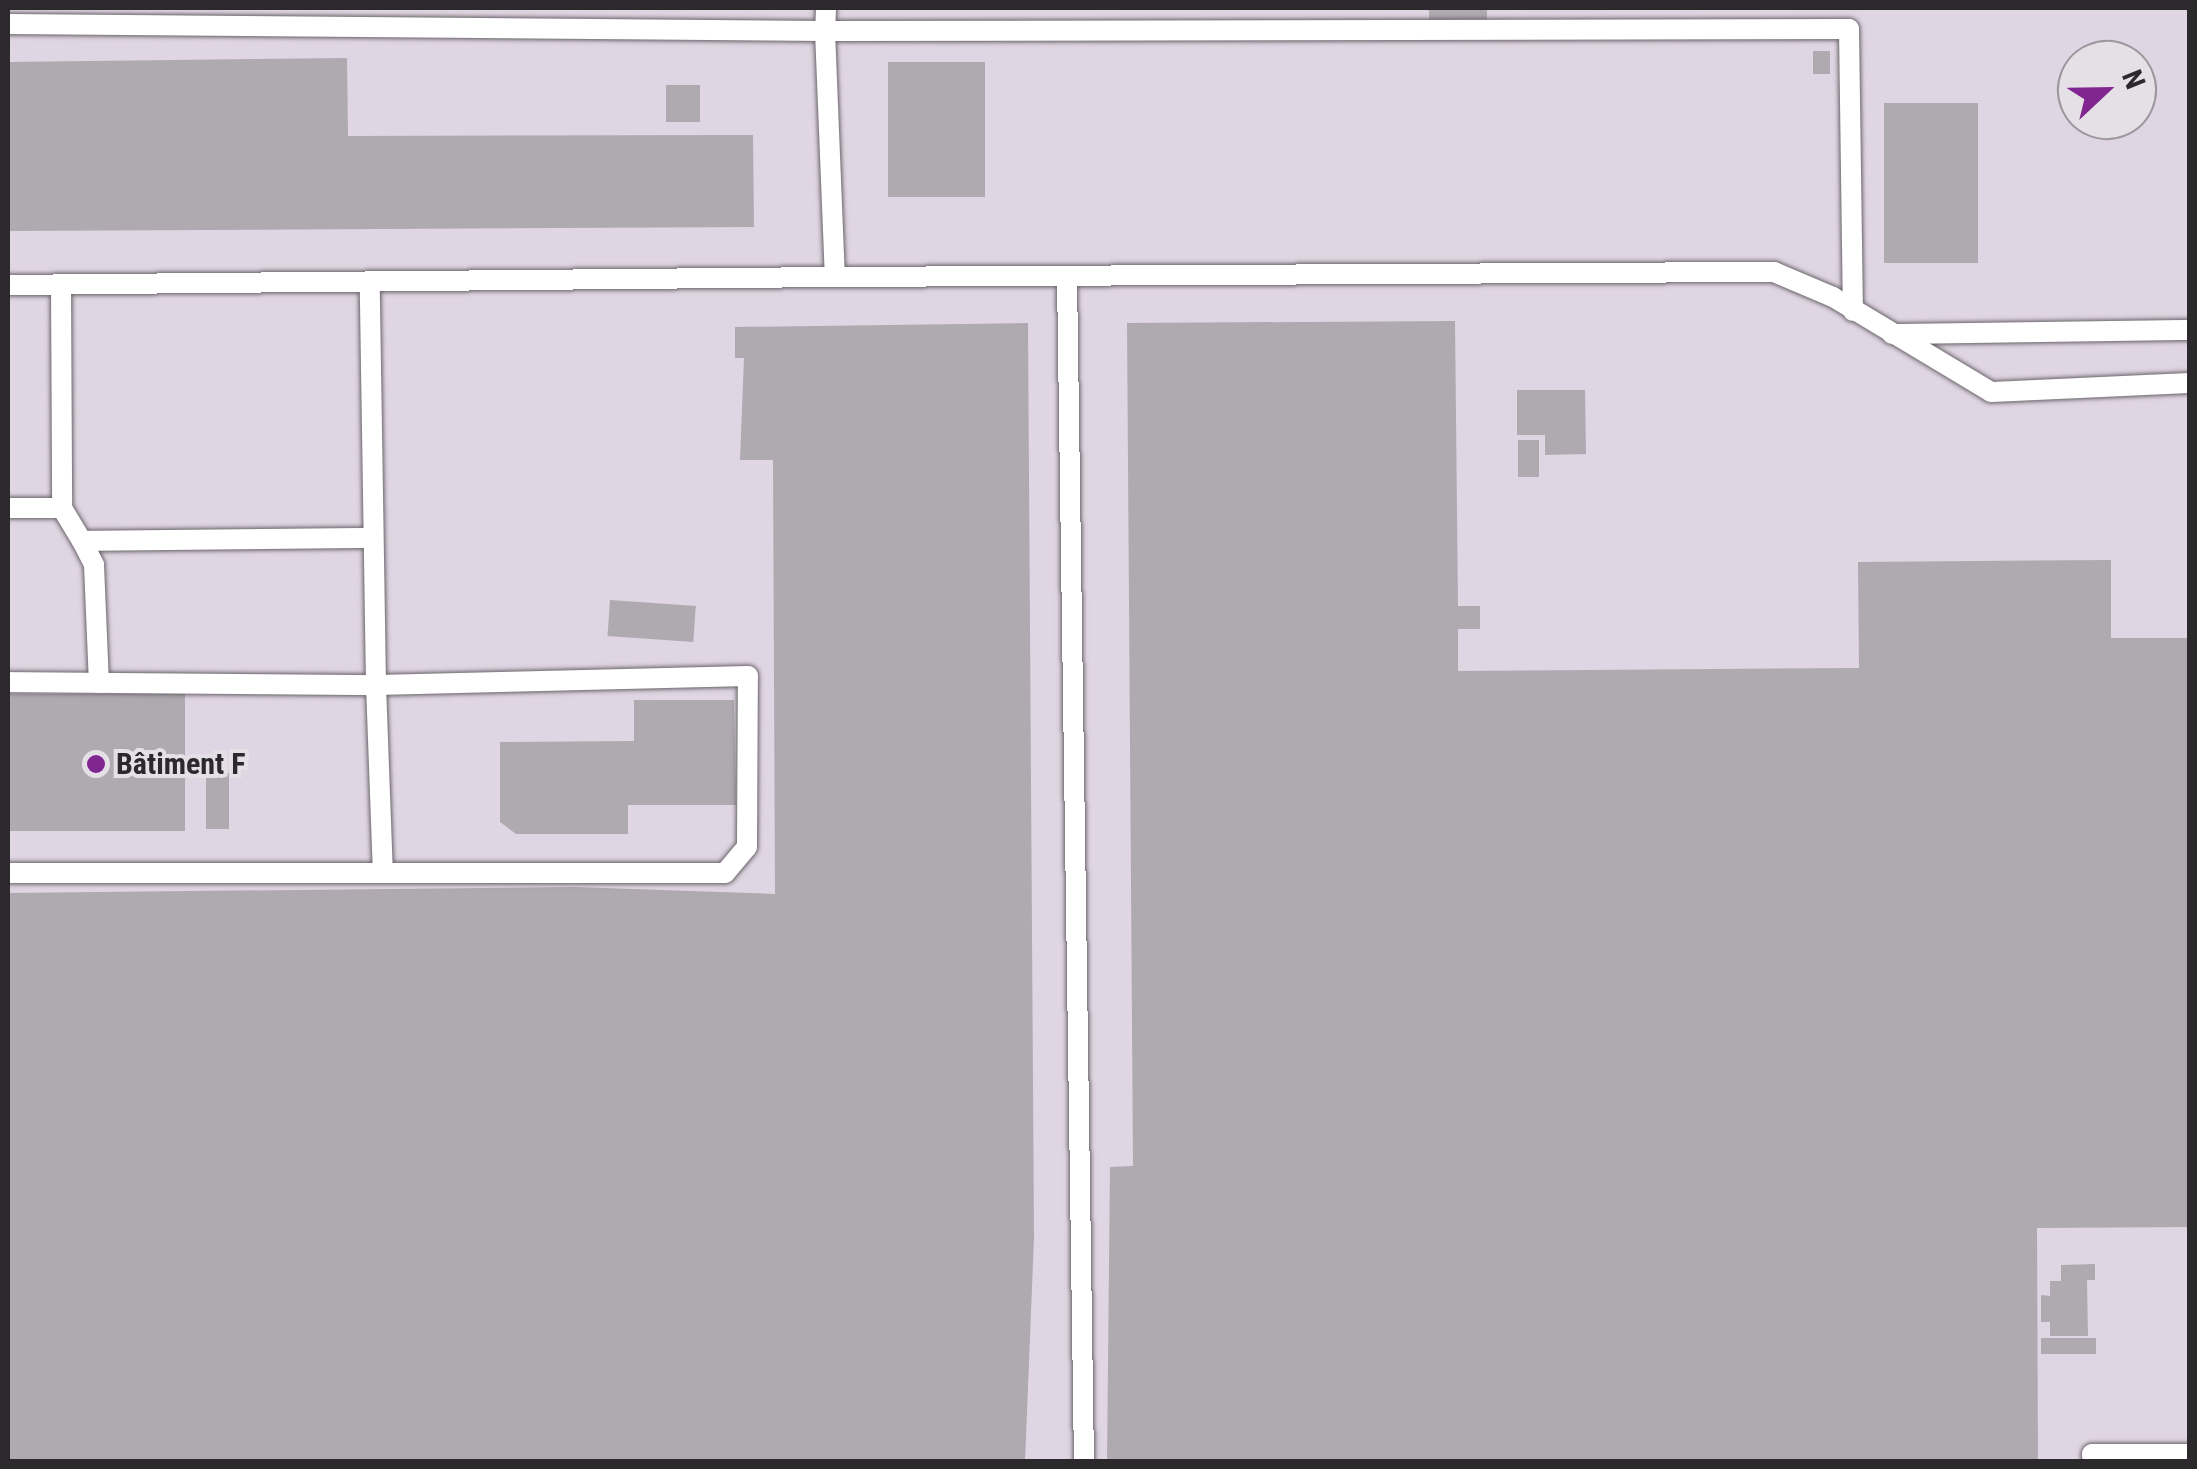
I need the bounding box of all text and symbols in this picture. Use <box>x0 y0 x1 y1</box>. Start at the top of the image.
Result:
north arrow <box>2057 40 2157 140</box>
text: N <box>2115 65 2152 93</box>
place label: Bâtiment F <box>116 746 245 782</box>
marker: Bâtiment F <box>85 753 107 775</box>

